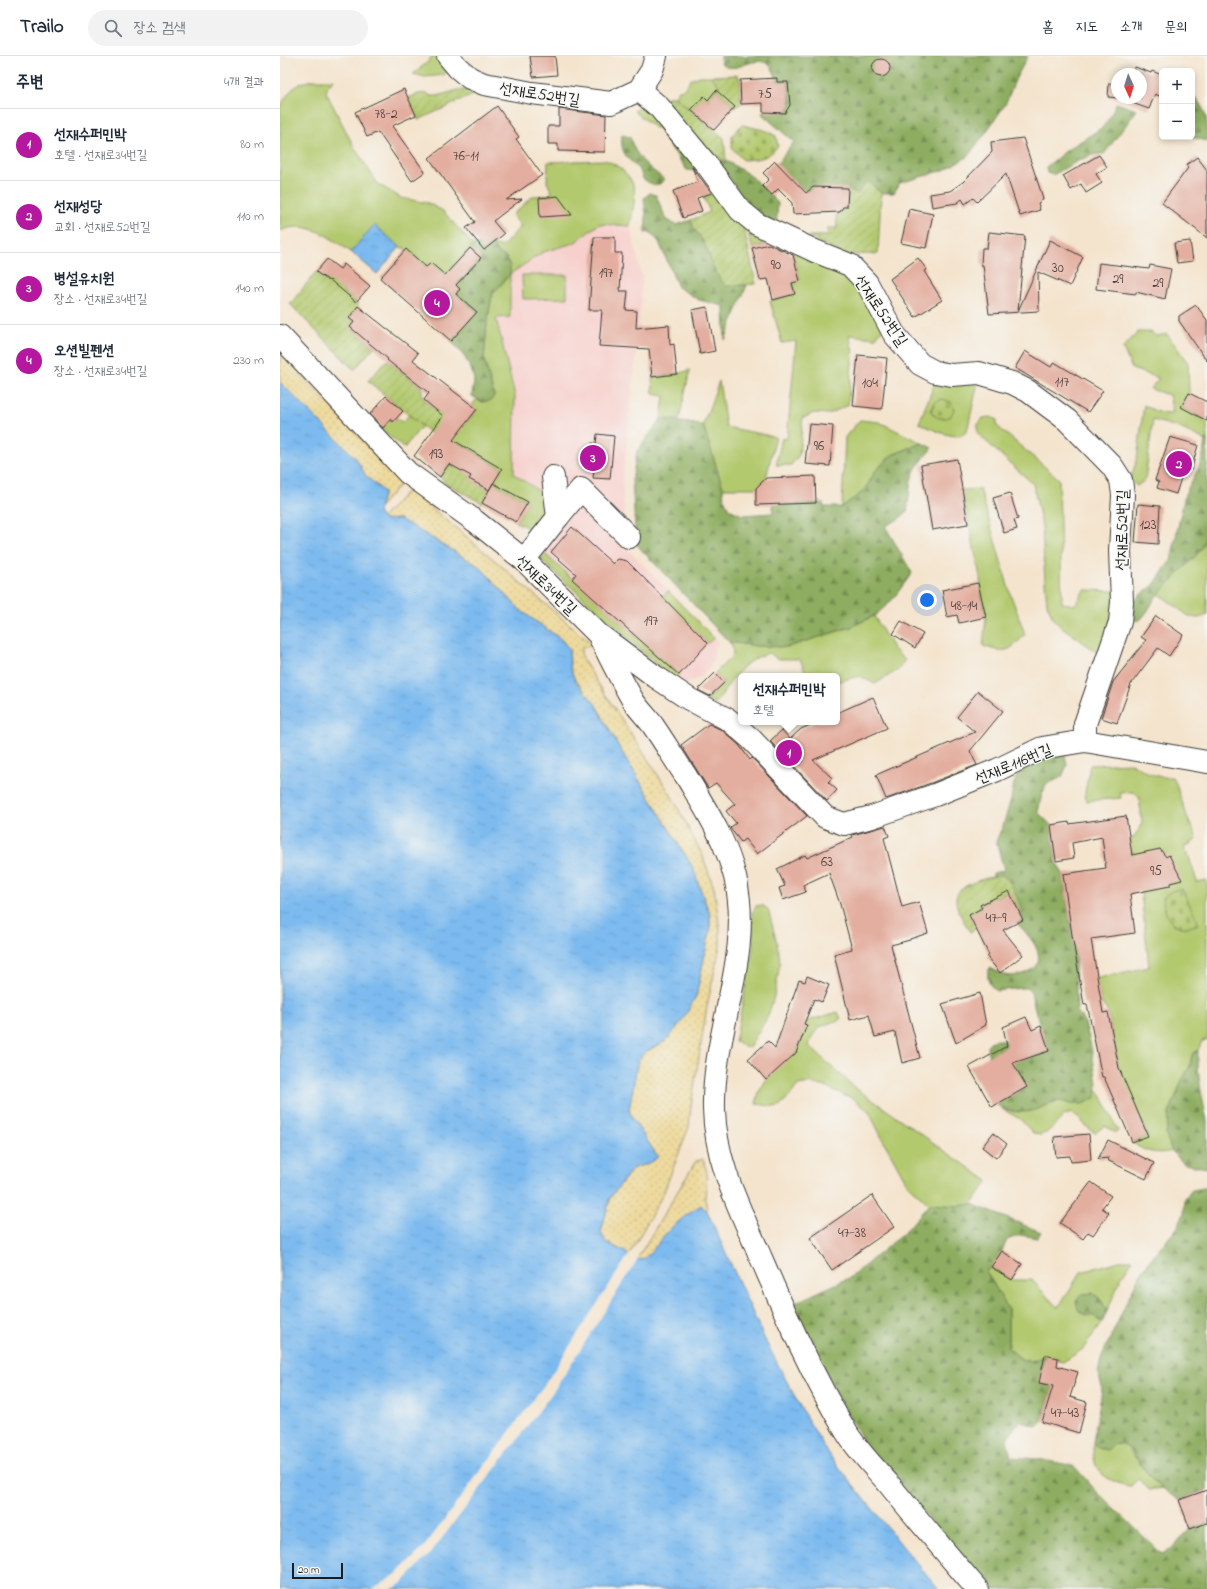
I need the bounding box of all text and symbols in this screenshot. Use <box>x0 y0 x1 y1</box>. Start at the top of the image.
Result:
search box <box>88 10 368 46</box>
text: Trailo <box>20 14 64 41</box>
icon: search <box>102 17 124 39</box>
text: 장소 검색 <box>134 17 186 39</box>
text: 홈 <box>1042 17 1053 38</box>
text: 지도 <box>1075 17 1098 38</box>
text: 소개 <box>1120 17 1142 38</box>
text: 문의 <box>1164 17 1187 38</box>
north arrow <box>1111 68 1147 104</box>
map controls <box>1159 68 1195 140</box>
button: + <box>1159 68 1195 104</box>
text: 주변 <box>16 70 43 95</box>
text: 4개 결과 <box>224 73 264 92</box>
street label: 선재로52번길 <box>498 77 582 113</box>
house number: 75 <box>758 84 772 105</box>
house number: 78-2 <box>374 104 398 125</box>
button: − <box>1159 104 1195 140</box>
text: 선재수퍼민박 <box>54 124 126 146</box>
text: 1 <box>27 135 31 154</box>
text: 80 m <box>240 135 264 154</box>
text: 호텔 · 선재로34번길 <box>54 146 147 165</box>
house number: 76-11 <box>453 146 480 167</box>
text: 선재성당 <box>54 196 102 218</box>
text: 2 <box>26 207 32 226</box>
text: 110 m <box>237 207 264 226</box>
text: 교회 · 선재로52번길 <box>54 218 150 237</box>
house number: 90 <box>771 255 781 276</box>
house number: 30 <box>1052 258 1064 279</box>
house number: 197 <box>599 263 613 284</box>
text: 병설유치원 <box>54 268 114 290</box>
house number: 29 <box>1112 269 1124 290</box>
street label: 선재로52번길 <box>848 271 913 352</box>
house number: 29 <box>1152 273 1164 294</box>
text: 3 <box>26 279 32 298</box>
text: 140 m <box>236 279 264 298</box>
pin: 4 <box>424 288 450 318</box>
text: 장소 · 선재로34번길 <box>54 290 147 309</box>
text: 오션빌펜션 <box>54 340 114 362</box>
text: 4 <box>26 351 32 370</box>
text: 230 m <box>233 351 264 370</box>
text: 장소 · 선재로34번길 <box>54 362 147 381</box>
house number: 117 <box>1055 372 1070 393</box>
house number: 104 <box>862 373 878 394</box>
house number: 96 <box>814 436 824 457</box>
pin: 3 <box>580 443 606 473</box>
house number: 193 <box>429 444 443 465</box>
pin: 2 <box>1166 449 1192 479</box>
street label: 선재로52번길 <box>1110 489 1136 571</box>
house number: 123 <box>1139 515 1157 536</box>
street label: 선재로34번길 <box>509 550 582 621</box>
your location <box>917 590 937 610</box>
house number: 48-14 <box>951 596 977 617</box>
house number: 197 <box>644 611 658 632</box>
popup <box>738 673 840 725</box>
text: 선재수퍼민박 <box>753 679 825 701</box>
text: 호텔 <box>753 701 774 720</box>
pin: 1 <box>776 738 802 768</box>
street label: 선재로116번길 <box>971 738 1056 791</box>
house number: 63 <box>821 852 833 873</box>
house number: 95 <box>1150 861 1162 882</box>
house number: 47-9 <box>986 908 1007 929</box>
house number: 47-38 <box>838 1223 866 1244</box>
house number: 47-43 <box>1051 1403 1079 1424</box>
scale bar <box>292 1561 343 1580</box>
text: 20 m <box>298 1562 320 1578</box>

